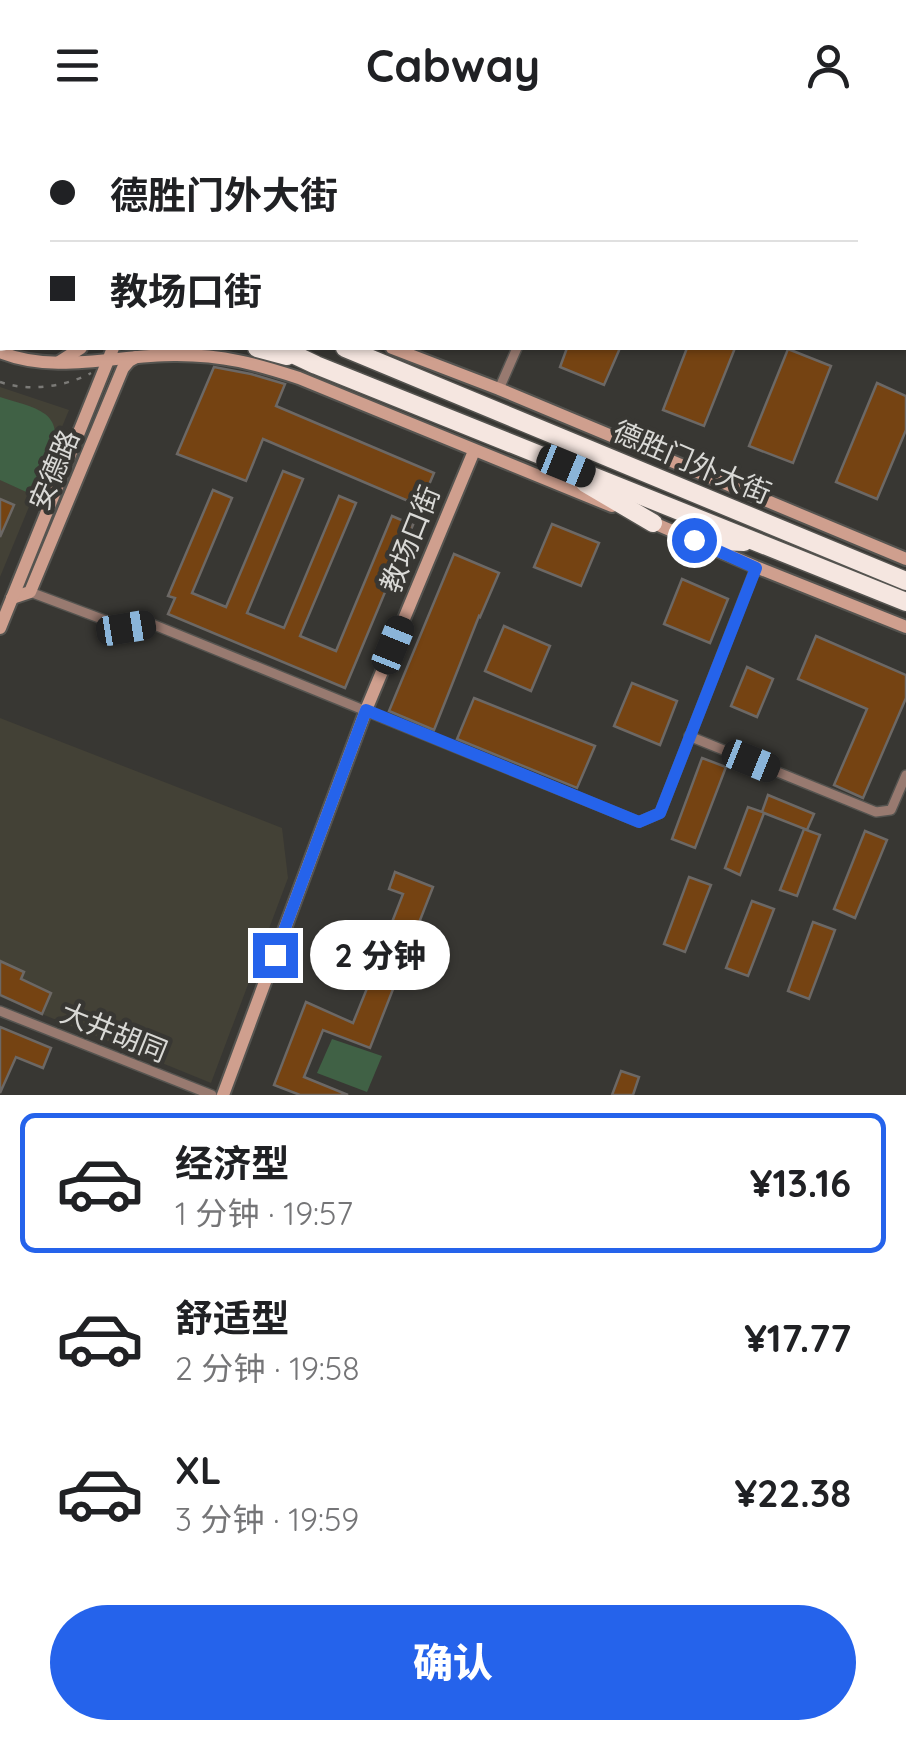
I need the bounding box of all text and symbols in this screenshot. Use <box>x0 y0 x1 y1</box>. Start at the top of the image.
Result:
text: Cabway <box>366 37 540 93</box>
icon: menu <box>50 38 105 93</box>
icon: person <box>801 38 856 93</box>
text: 德胜门外大街 <box>110 171 338 219</box>
text: 教场口街 <box>110 267 262 315</box>
street label: 德胜门外大街 <box>608 413 776 510</box>
street label: 安德路 <box>21 424 86 515</box>
car <box>533 441 599 491</box>
street label: 教场口街 <box>372 480 447 597</box>
route start <box>672 518 717 563</box>
car <box>94 608 158 648</box>
car <box>368 612 418 678</box>
car <box>718 736 784 786</box>
callout: 2 分钟 <box>310 920 450 990</box>
route end <box>253 933 298 978</box>
text: 2 分钟 <box>334 935 426 975</box>
street label: 大井胡同 <box>56 994 173 1069</box>
icon: car <box>55 1138 145 1228</box>
text: 经济型 <box>175 1139 289 1187</box>
text: ¥13.16 <box>750 1159 851 1207</box>
text: 1 分钟 · 19:57 <box>175 1193 353 1233</box>
icon: car <box>55 1293 145 1383</box>
text: 舒适型 <box>175 1294 289 1342</box>
text: ¥17.77 <box>744 1314 851 1362</box>
text: 2 分钟 · 19:58 <box>175 1348 360 1388</box>
text: XL <box>175 1446 221 1494</box>
icon: car <box>55 1448 145 1538</box>
text: ¥22.38 <box>734 1469 851 1517</box>
text: 3 分钟 · 19:59 <box>175 1499 359 1539</box>
button: 确认 <box>50 1605 856 1720</box>

